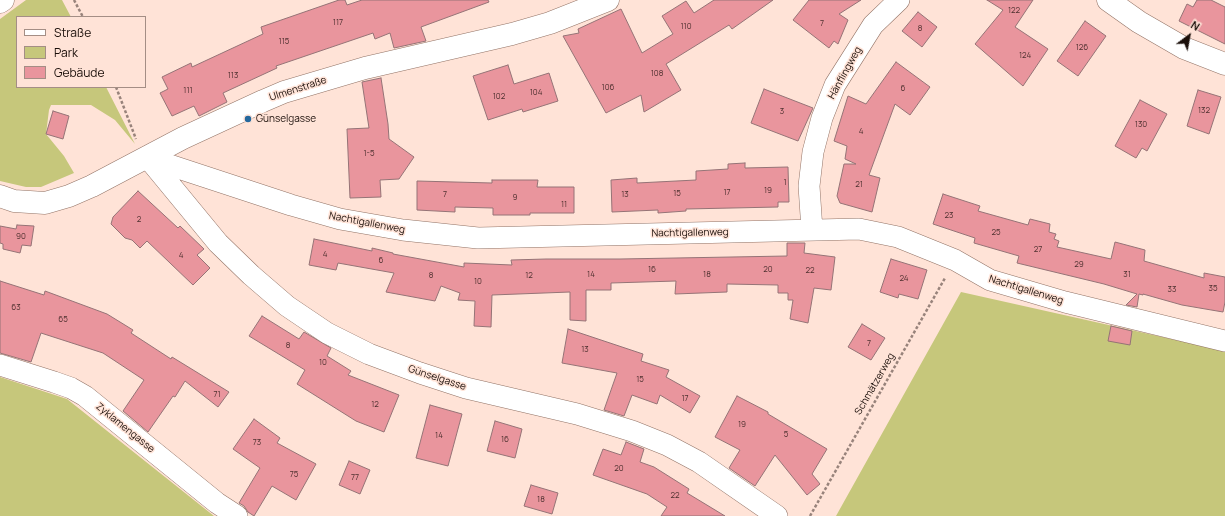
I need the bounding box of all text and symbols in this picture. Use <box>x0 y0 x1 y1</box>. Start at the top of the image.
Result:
house number: 122 <box>1008 6 1020 16</box>
legend <box>16 16 146 88</box>
north arrow <box>1169 16 1209 56</box>
text: N <box>1188 17 1203 34</box>
house number: 117 <box>333 18 343 28</box>
house number: 7 <box>820 19 824 29</box>
house number: 110 <box>680 22 692 32</box>
text: Straße <box>54 24 91 41</box>
house number: 8 <box>918 24 922 34</box>
house number: 115 <box>279 37 289 47</box>
house number: 126 <box>1076 43 1088 53</box>
text: Park <box>54 44 78 61</box>
street label: Hänflingweg <box>826 45 864 101</box>
house number: 124 <box>1019 51 1031 61</box>
text: Gebäude <box>54 64 105 81</box>
house number: 108 <box>651 69 663 79</box>
house number: 113 <box>228 71 238 81</box>
street label: Ulmenstraße <box>268 74 328 104</box>
house number: 106 <box>602 83 614 93</box>
house number: 6 <box>901 84 905 94</box>
house number: 111 <box>183 86 193 96</box>
house number: 104 <box>530 88 542 98</box>
house number: 102 <box>493 92 505 102</box>
house number: 132 <box>1198 106 1210 116</box>
house number: 3 <box>780 107 784 117</box>
place label: Günselgasse <box>256 113 316 125</box>
marker: Günselgasse <box>243 114 253 124</box>
house number: 130 <box>1135 120 1147 130</box>
house number: 4 <box>859 127 863 137</box>
house number: 1-5 <box>363 149 375 159</box>
house number: 1 <box>783 178 787 188</box>
house number: 21 <box>855 180 863 190</box>
house number: 19 <box>764 186 772 196</box>
house number: 17 <box>723 188 731 198</box>
house number: 15 <box>673 189 681 199</box>
house number: 7 <box>443 190 447 200</box>
house number: 13 <box>621 190 629 200</box>
house number: 9 <box>513 193 517 203</box>
house number: 11 <box>561 200 567 210</box>
street label: Nachtigallenweg <box>328 210 406 236</box>
house number: 23 <box>945 211 953 221</box>
house number: 2 <box>137 215 141 225</box>
street label: Nachtigallenweg <box>651 226 729 240</box>
house number: 25 <box>991 228 1001 238</box>
house number: 90 <box>16 232 26 242</box>
house number: 27 <box>1034 245 1042 255</box>
house number: 4 <box>323 250 327 260</box>
house number: 4 <box>179 251 183 261</box>
house number: 6 <box>379 256 383 266</box>
house number: 29 <box>1074 260 1084 270</box>
house number: 16 <box>648 265 656 275</box>
house number: 20 <box>763 265 773 275</box>
house number: 22 <box>805 266 815 276</box>
house number: 14 <box>587 270 595 280</box>
house number: 18 <box>703 270 711 280</box>
house number: 31 <box>1123 270 1131 280</box>
house number: 8 <box>429 271 433 281</box>
house number: 12 <box>525 271 533 281</box>
street label: Nachtigallenweg <box>987 273 1065 307</box>
house number: 24 <box>899 274 909 284</box>
house number: 10 <box>474 277 482 287</box>
house number: 35 <box>1208 284 1218 294</box>
house number: 33 <box>1168 285 1176 295</box>
house number: 63 <box>11 303 21 313</box>
house number: 65 <box>58 315 68 325</box>
house number: 7 <box>867 339 871 349</box>
house number: 8 <box>286 341 290 351</box>
house number: 13 <box>581 345 589 355</box>
street label: Schmätzerweg <box>852 351 898 417</box>
house number: 10 <box>319 358 327 368</box>
street label: Günselgasse <box>407 363 467 393</box>
house number: 15 <box>636 375 644 385</box>
house number: 71 <box>213 390 221 400</box>
house number: 17 <box>681 394 689 404</box>
house number: 12 <box>371 400 379 410</box>
street label: Zyklamengasse <box>93 401 157 455</box>
house number: 19 <box>738 420 746 430</box>
house number: 5 <box>784 430 788 440</box>
house number: 14 <box>435 431 443 441</box>
house number: 16 <box>501 435 509 445</box>
house number: 73 <box>253 438 261 448</box>
house number: 20 <box>614 464 624 474</box>
house number: 75 <box>290 470 298 480</box>
house number: 77 <box>351 473 359 483</box>
house number: 22 <box>670 491 680 501</box>
house number: 18 <box>537 495 545 505</box>

